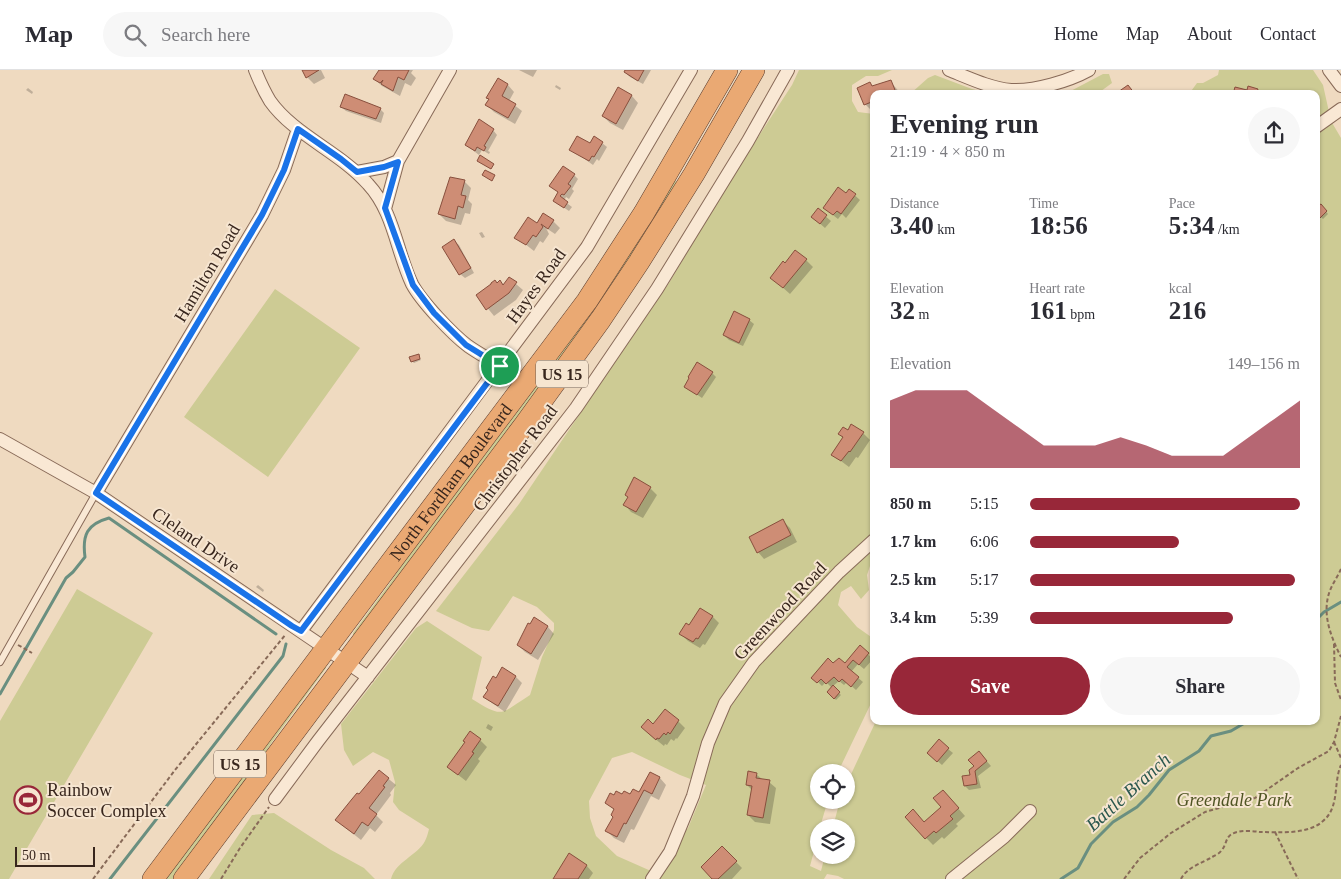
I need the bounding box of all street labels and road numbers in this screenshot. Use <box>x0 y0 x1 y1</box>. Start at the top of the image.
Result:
street label: Hamilton Road <box>170 220 244 326</box>
street label: Hayes Road <box>502 245 570 327</box>
road number: US 15 <box>536 360 588 388</box>
street label: North Fordham Boulevard <box>385 400 516 565</box>
street label: Christopher Road <box>469 401 561 515</box>
street label: Cleland Drive <box>148 503 244 577</box>
street label: Greenwood Road <box>730 558 830 664</box>
road number: US 15 <box>214 751 266 778</box>

